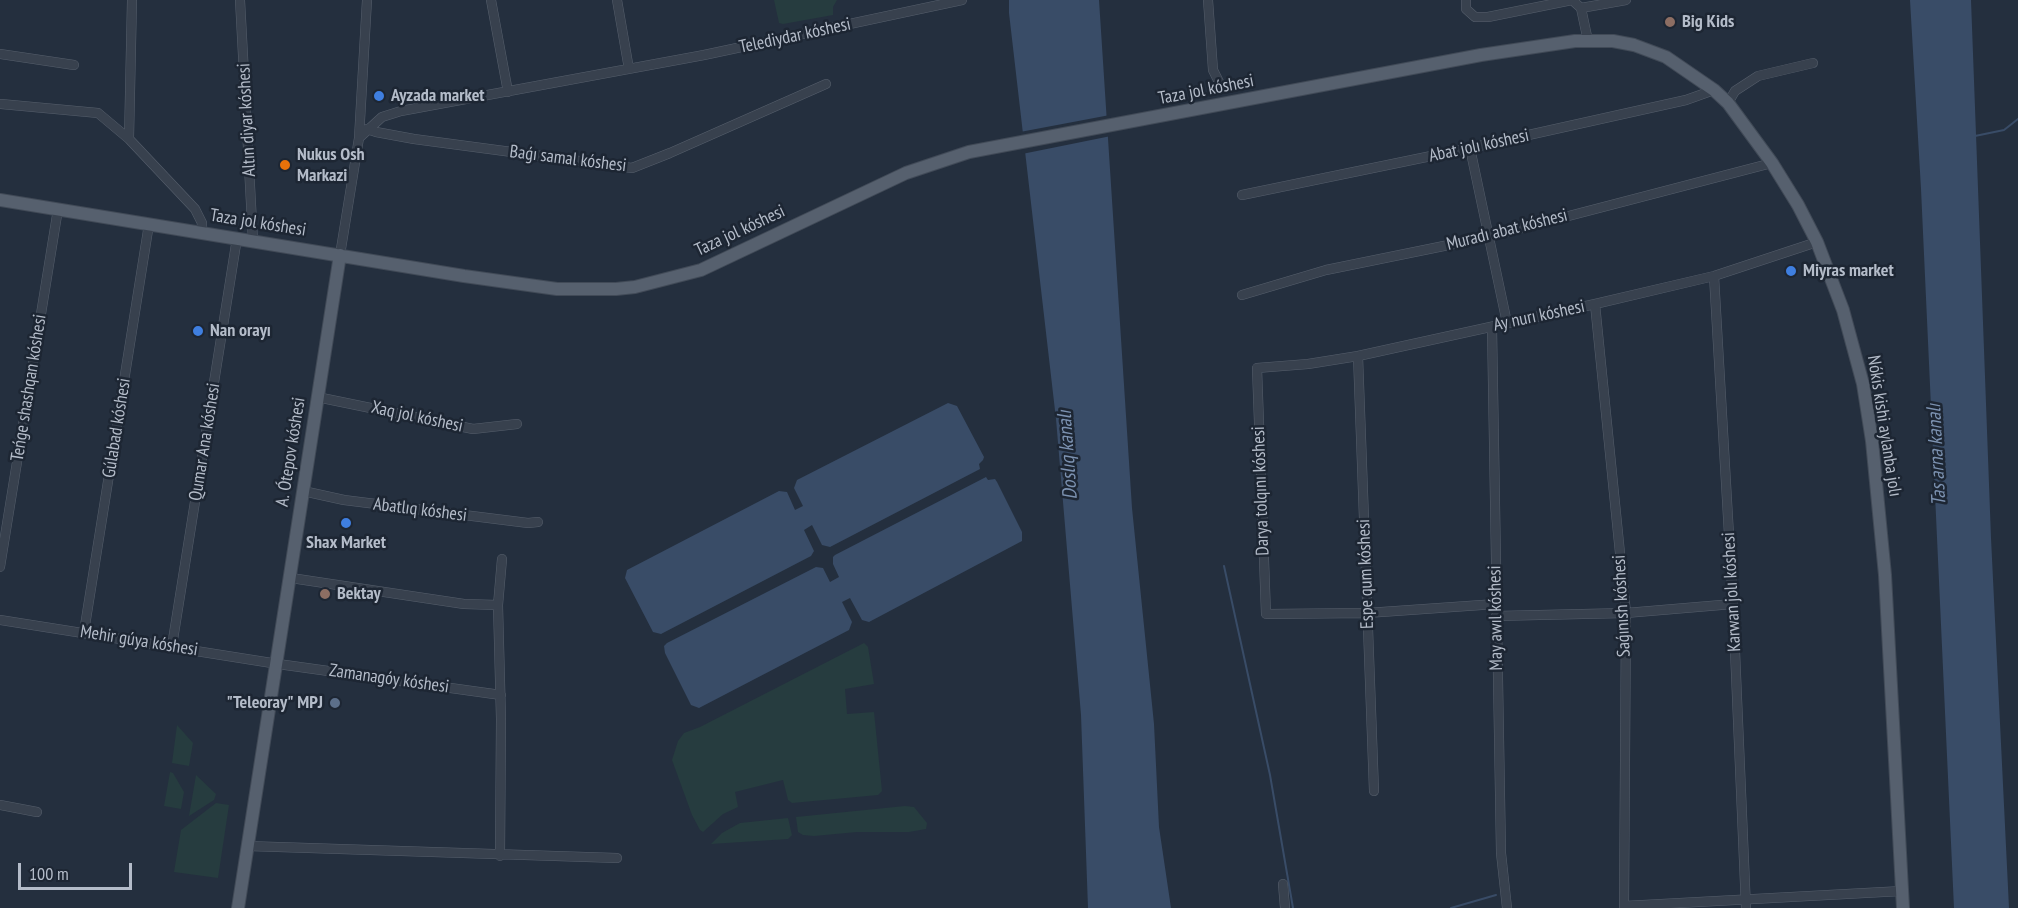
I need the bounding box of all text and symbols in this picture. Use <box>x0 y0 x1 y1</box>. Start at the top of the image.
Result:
place label: Big Kids <box>1682 11 1734 33</box>
street label: Telediydar kóshesi <box>737 14 853 58</box>
marker: Big Kids <box>1663 15 1677 29</box>
street label: Altın diyar kóshesi <box>233 63 261 177</box>
street label: Taza jol kóshesi <box>1156 70 1256 110</box>
place label: Ayzada market <box>391 85 485 107</box>
marker: Ayzada market <box>372 89 386 103</box>
street label: Abat jolı kóshesi <box>1427 125 1531 167</box>
street label: Baǵı samal kóshesi <box>508 141 628 177</box>
place label: Nukus Osh Markazi <box>297 144 365 186</box>
marker: Nukus Osh Markazi <box>278 158 292 172</box>
street label: Taza jol kóshesi <box>692 201 788 261</box>
street label: Taza jol kóshesi <box>208 205 308 241</box>
street label: Muradı abat kóshesi <box>1444 205 1570 255</box>
place label: Miyras market <box>1803 260 1894 282</box>
marker: Miyras market <box>1784 264 1798 278</box>
street label: Ay nurı kóshesi <box>1491 296 1587 336</box>
street label: Teńge shashqan kóshesi <box>7 313 51 463</box>
place label: Nan orayı <box>210 320 271 342</box>
marker: Nan orayı <box>191 324 205 338</box>
street label: Nókis kishi aylanba jolı <box>1862 354 1906 498</box>
street label: Gúlabad kóshesi <box>98 377 136 479</box>
street label: Qumar Ana kóshesi <box>185 382 225 502</box>
street label: A. Ótepov kóshesi <box>272 396 310 508</box>
street label: Xaq jol kóshesi <box>369 397 465 437</box>
water label: Tas arna kanalı <box>1922 403 1952 507</box>
water label: Doslıq kanalı <box>1053 410 1083 500</box>
street label: Darya tolqını kóshesi <box>1248 426 1274 556</box>
street label: Abatlıq kóshesi <box>372 494 468 526</box>
marker: Shax Market <box>339 516 353 530</box>
street label: Espe qum kóshesi <box>1353 519 1379 629</box>
place label: Shax Market <box>306 532 386 554</box>
street label: Karwan jolı kóshesi <box>1718 532 1746 652</box>
street label: Saǵınısh kóshesi <box>1609 554 1635 658</box>
street label: May awıl kóshesi <box>1484 565 1508 671</box>
place label: Bektay <box>337 583 381 605</box>
marker: Bektay <box>318 587 332 601</box>
street label: Mehir gúyа kóshesi <box>79 621 199 661</box>
street label: Zamanagóy kóshesi <box>328 660 450 698</box>
place label: "Teleoray" MPJ <box>227 692 323 714</box>
marker: "Teleoray" MPJ <box>328 696 342 710</box>
scale bar <box>21 851 135 889</box>
text: 100 m <box>29 862 69 885</box>

